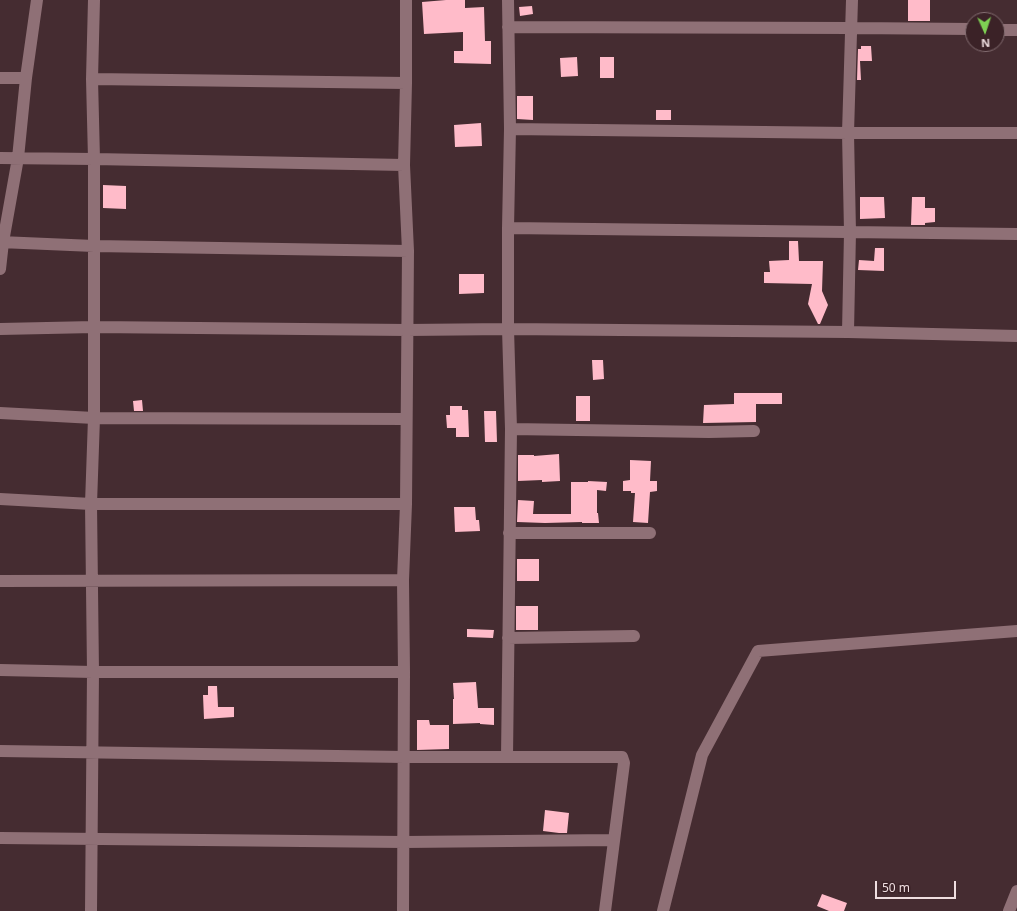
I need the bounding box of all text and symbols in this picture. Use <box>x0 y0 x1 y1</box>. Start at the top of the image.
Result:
north arrow <box>965 12 1005 52</box>
text: N <box>981 36 990 51</box>
scale bar <box>877 873 958 899</box>
text: 50 m <box>882 879 910 896</box>

